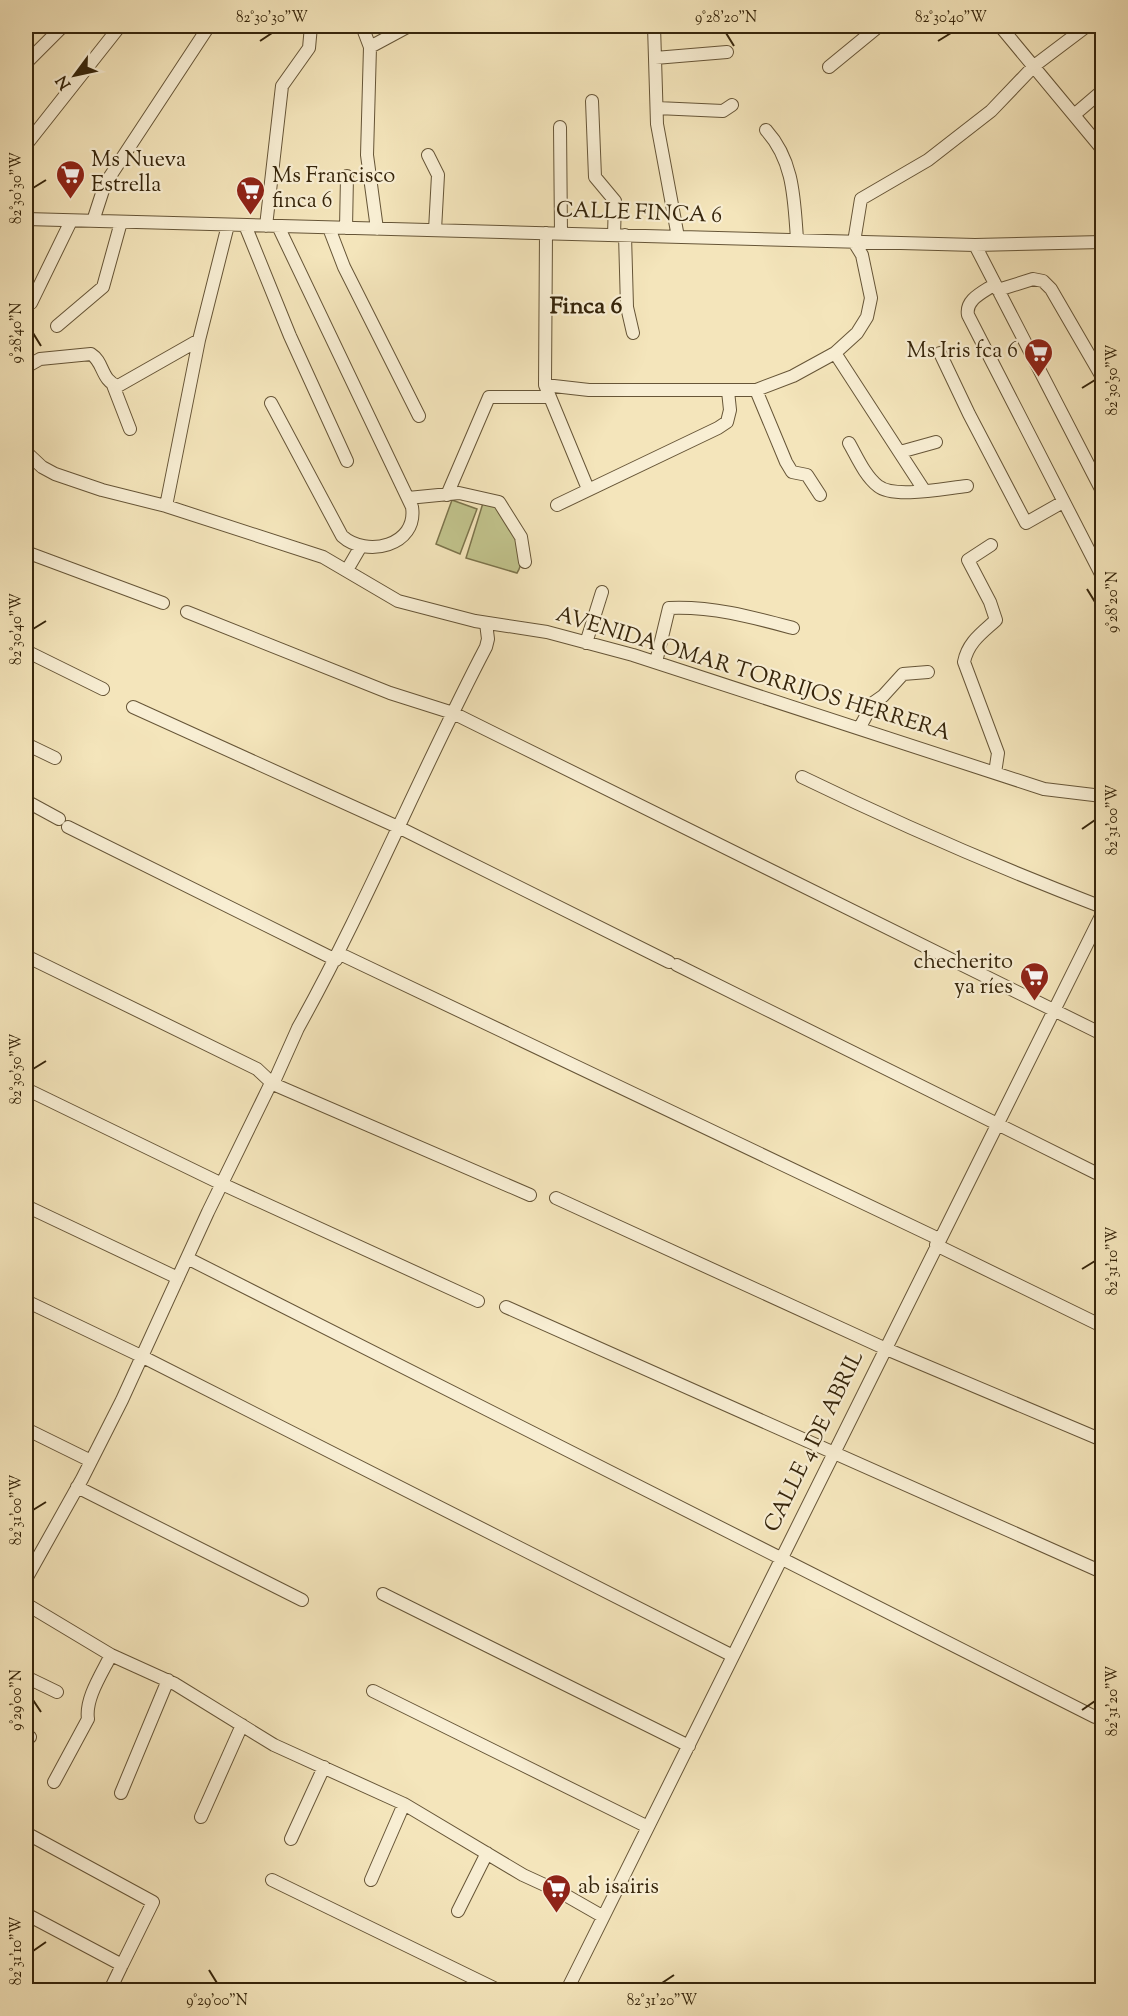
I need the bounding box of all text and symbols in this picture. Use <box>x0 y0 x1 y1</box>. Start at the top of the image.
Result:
text: 82°30'30"W <box>236 8 308 29</box>
text: 9°28'20"N <box>695 8 757 29</box>
text: 82°30'40"W <box>915 8 987 29</box>
north arrow <box>45 45 105 105</box>
text: N <box>51 70 78 93</box>
place label: Ms Nueva Estrella <box>91 145 186 202</box>
text: 82°30'30"W <box>7 152 28 224</box>
supermarket icon: Ms Nueva Estrella <box>54 158 86 200</box>
place label: Ms Francisco finca 6 <box>272 161 395 218</box>
supermarket icon: Ms Francisco finca 6 <box>235 174 267 216</box>
street label: CALLE FINCA 6 <box>555 195 723 233</box>
district label: Finca 6 <box>550 290 622 324</box>
text: 9°28'40"N <box>7 302 28 364</box>
place label: Ms Iris fca 6 <box>907 336 1018 368</box>
supermarket icon: Ms Iris fca 6 <box>1023 336 1055 378</box>
text: 82°30'50"W <box>1103 344 1124 416</box>
text: 9°28'20"N <box>1103 571 1124 633</box>
text: 82°30'40"W <box>7 593 28 665</box>
street label: AVENIDA OMAR TORRIJOS HERRERA <box>551 600 955 751</box>
text: 82°31'00"W <box>1103 784 1124 855</box>
place label: checherito ya ríes <box>913 947 1013 1004</box>
supermarket icon: checherito ya ríes <box>1018 960 1050 1002</box>
text: 82°30'50"W <box>7 1033 28 1105</box>
text: 82°31'10"W <box>1103 1226 1124 1295</box>
street label: CALLE 4 DE ABRIL <box>757 1346 873 1538</box>
text: 82°31'00"W <box>7 1474 28 1545</box>
text: 82°31'20"W <box>1103 1665 1124 1736</box>
text: 9°29'00"N <box>7 1669 28 1731</box>
supermarket icon: ab isairis <box>541 1872 573 1914</box>
place label: ab isairis <box>578 1872 659 1904</box>
text: 82°31'10"W <box>7 1916 28 1985</box>
text: 9°29'00"N <box>186 1991 248 2012</box>
text: 82°31'20"W <box>627 1991 698 2012</box>

